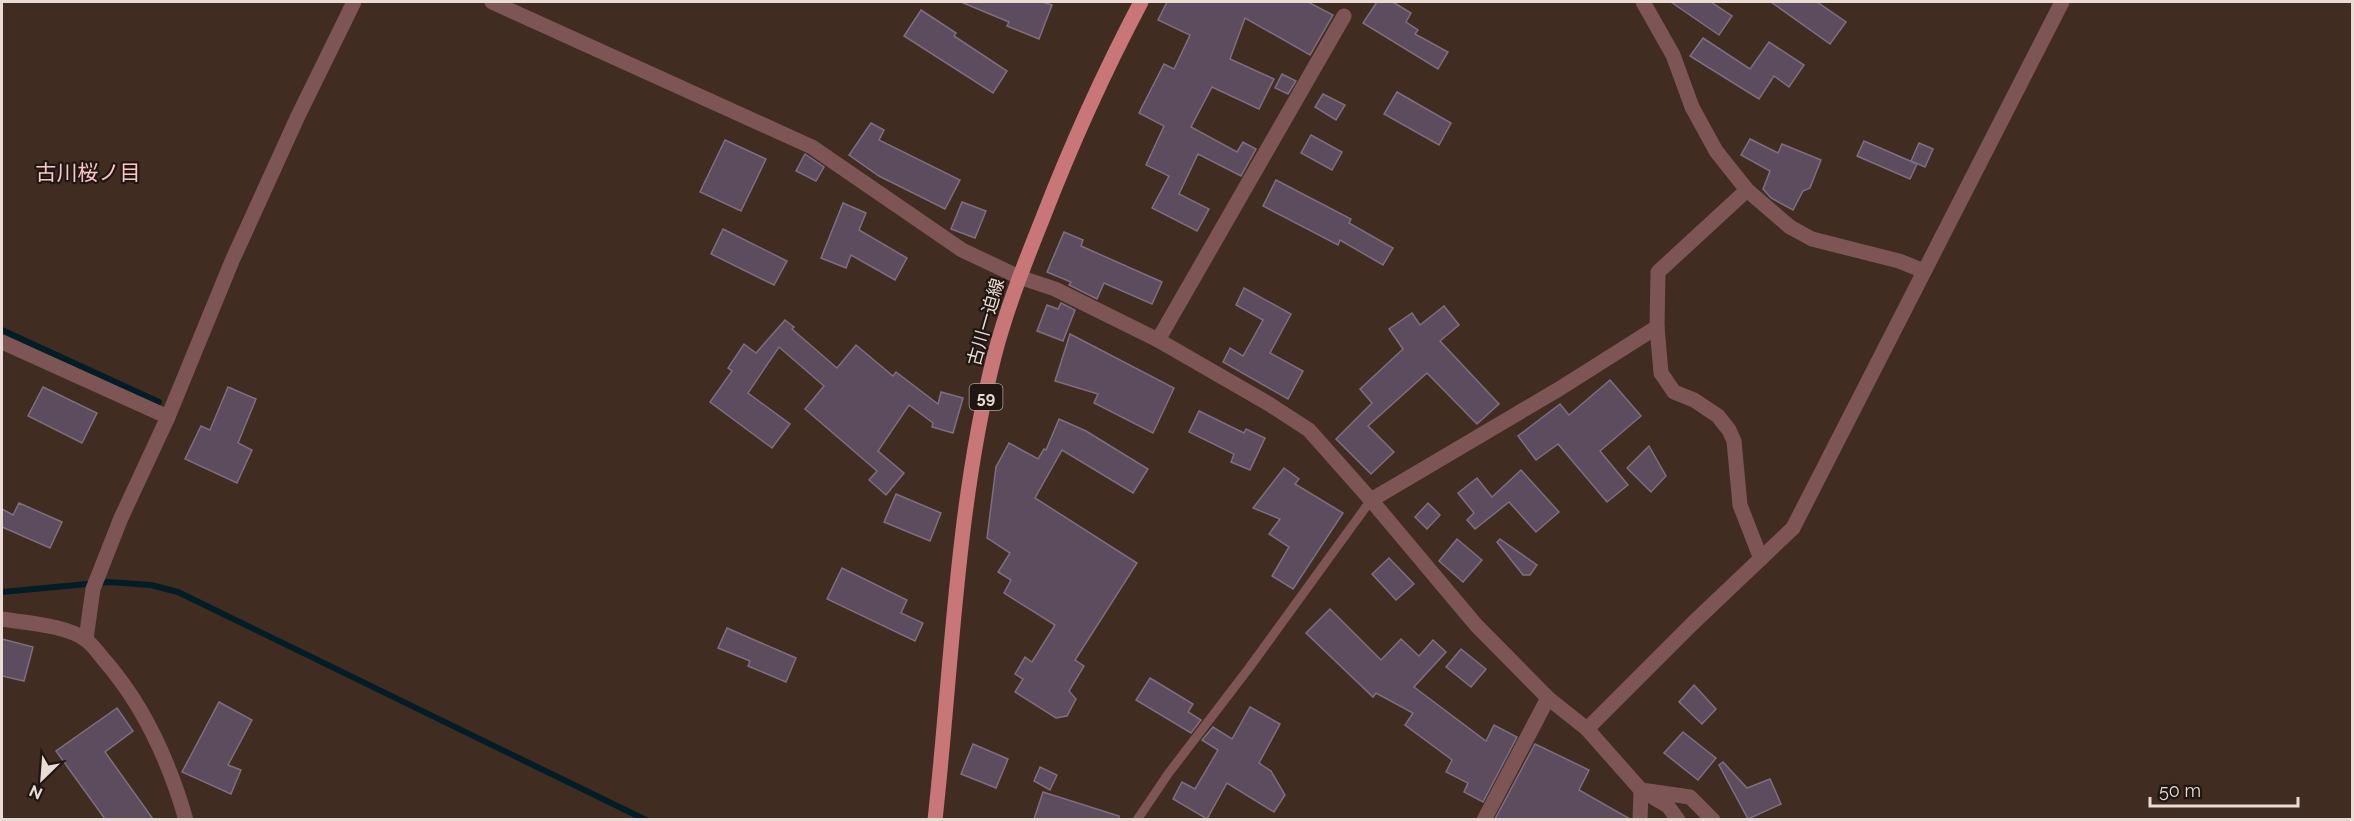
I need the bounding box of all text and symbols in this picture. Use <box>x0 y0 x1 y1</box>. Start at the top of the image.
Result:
district label: 古川桜ノ目 <box>36 160 141 185</box>
street label: 古川一迫線 <box>963 276 1008 368</box>
road number: 59 <box>970 384 1002 410</box>
north arrow <box>12 749 72 809</box>
scale bar <box>2150 770 2298 808</box>
text: 50 m <box>2159 780 2201 801</box>
text: N <box>26 781 45 803</box>

